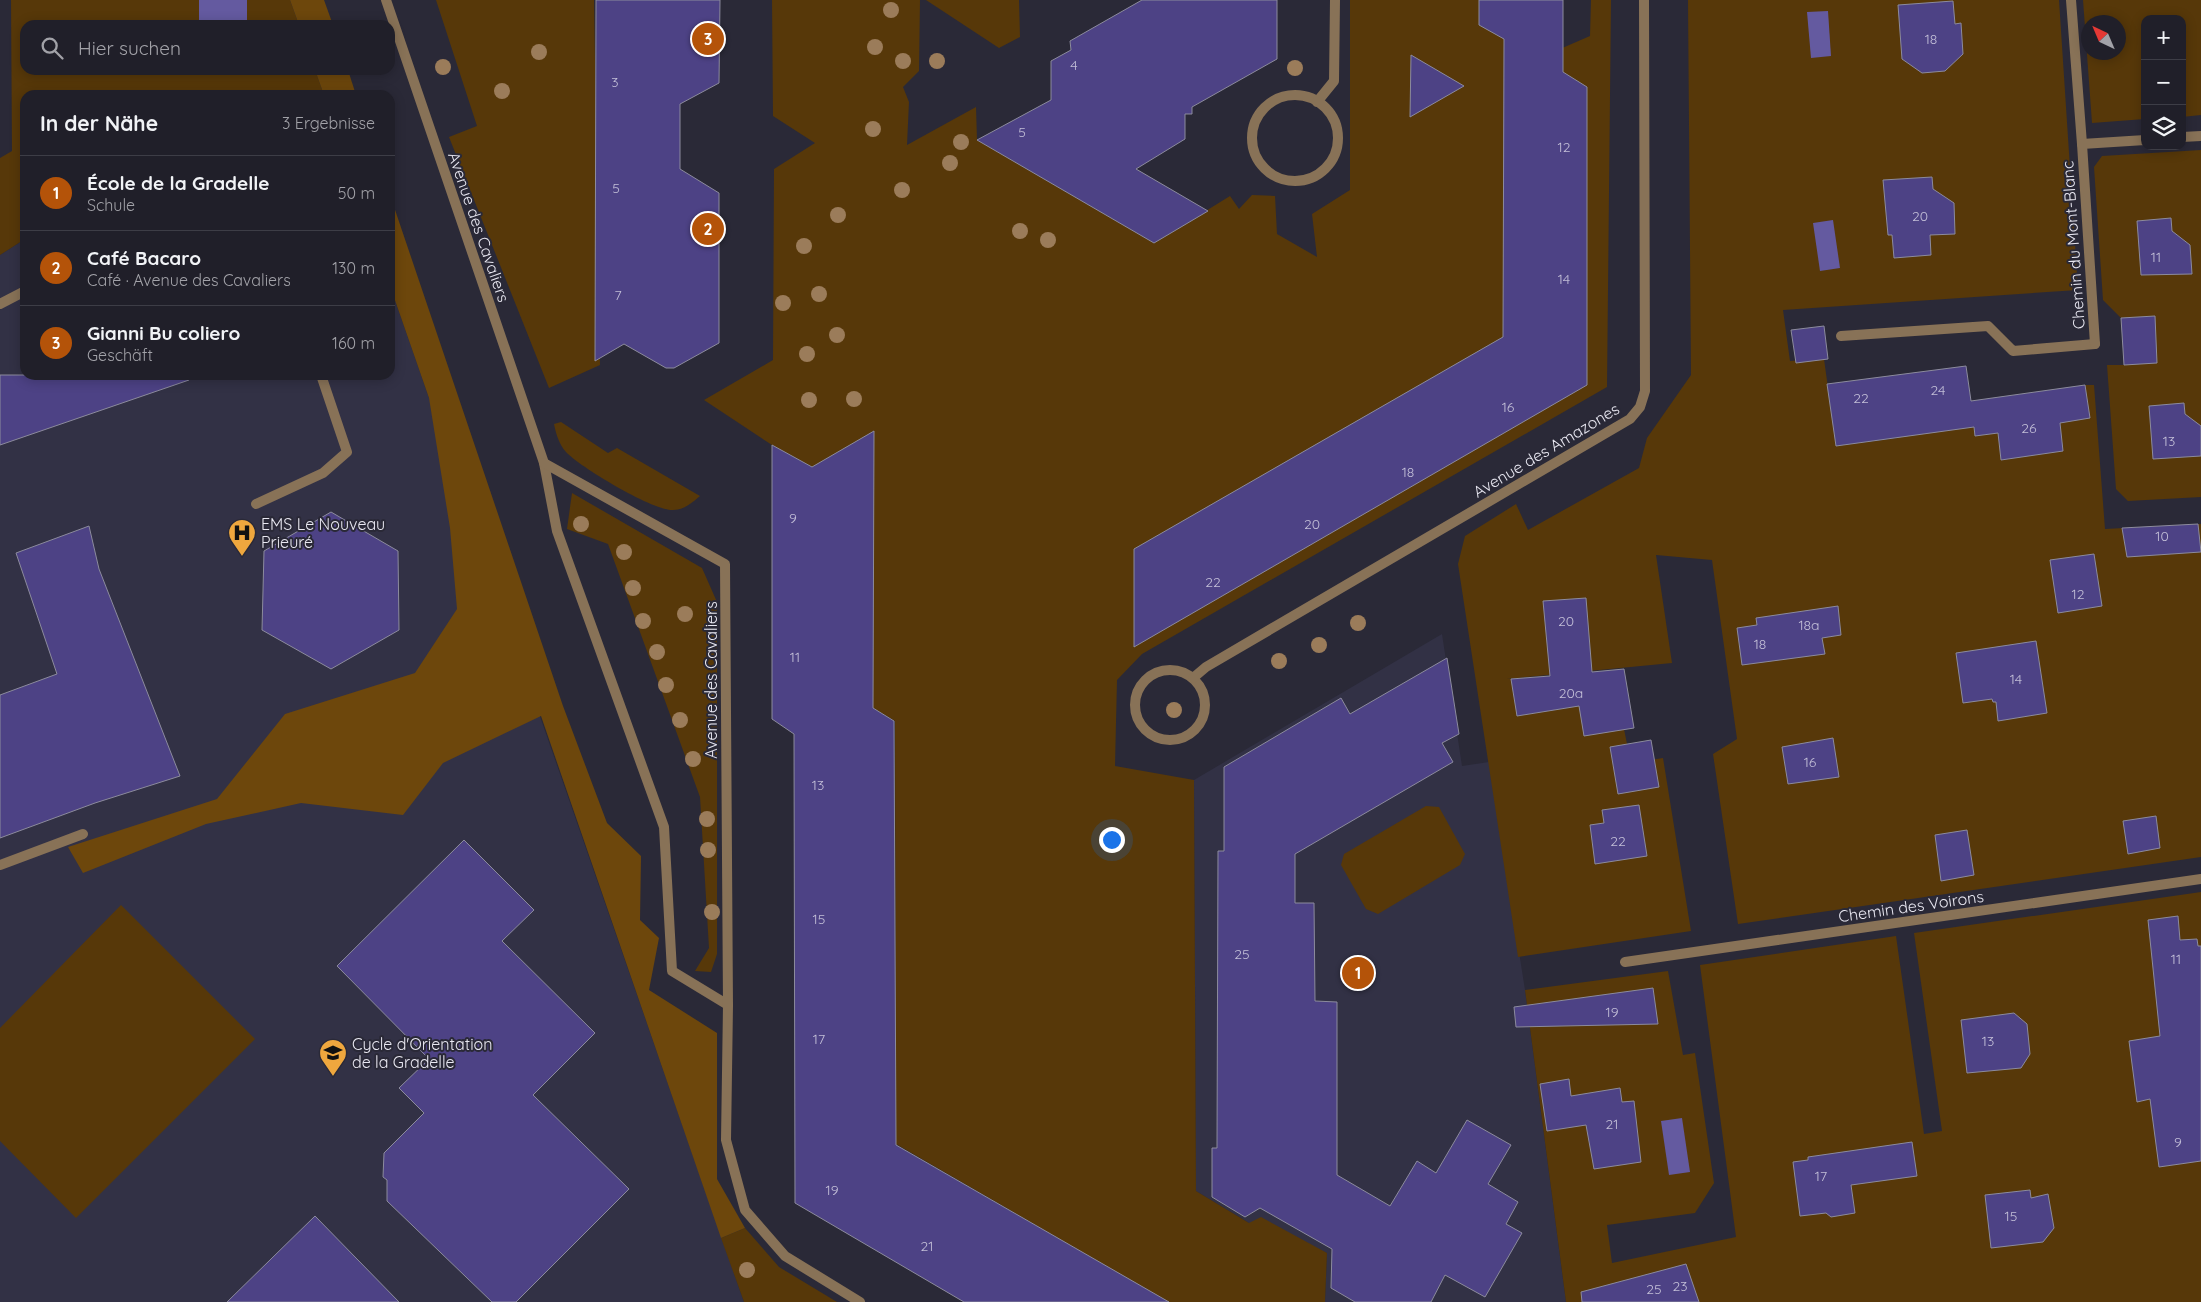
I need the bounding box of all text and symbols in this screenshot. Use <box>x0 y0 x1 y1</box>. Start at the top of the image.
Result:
north arrow <box>2081 15 2126 60</box>
map controls <box>2141 15 2186 150</box>
button: + <box>2141 15 2186 60</box>
search box <box>20 20 395 75</box>
pin: 3 <box>692 20 724 58</box>
house number: 18 <box>1925 30 1937 48</box>
icon: search <box>38 34 66 62</box>
text: Hier suchen <box>78 36 181 60</box>
house number: 4 <box>1070 56 1078 74</box>
button: − <box>2141 60 2186 105</box>
house number: 3 <box>611 73 619 91</box>
button: layers <box>2141 105 2186 150</box>
text: In der Nähe <box>40 110 158 136</box>
text: 3 Ergebnisse <box>282 113 375 133</box>
house number: 5 <box>1018 123 1026 141</box>
house number: 12 <box>1558 138 1571 156</box>
street label: Avenue des Cavaliers <box>444 149 514 305</box>
street label: Chemin du Mont-Blanc <box>2057 160 2089 330</box>
text: École de la Gradelle <box>87 171 270 195</box>
house number: 5 <box>612 179 620 197</box>
text: 1 <box>53 183 59 203</box>
text: 50 m <box>338 183 375 203</box>
text: Schule <box>87 195 135 215</box>
house number: 20 <box>1912 207 1928 225</box>
pin: 2 <box>692 210 724 248</box>
text: Café Bacaro <box>87 246 201 270</box>
house number: 11 <box>2151 248 2161 266</box>
text: 2 <box>51 258 61 278</box>
text: 130 m <box>332 258 375 278</box>
text: Café · Avenue des Cavaliers <box>87 270 291 290</box>
house number: 14 <box>1558 270 1570 288</box>
house number: 7 <box>614 286 622 304</box>
text: Gianni Bu coliero <box>87 321 240 345</box>
text: 3 <box>52 333 60 353</box>
text: 160 m <box>332 333 375 353</box>
text: Geschäft <box>87 345 153 365</box>
house number: 24 <box>1931 381 1945 399</box>
house number: 22 <box>1853 389 1869 407</box>
street label: Avenue des Amazones <box>1469 398 1623 502</box>
house number: 16 <box>1502 398 1515 416</box>
house number: 26 <box>2021 419 2037 437</box>
house number: 13 <box>2163 432 2175 450</box>
house number: 18 <box>1402 463 1414 481</box>
house number: 9 <box>789 509 797 527</box>
place label: EMS Le Nouveau Prieuré <box>261 514 385 552</box>
house number: 20 <box>1304 515 1320 533</box>
hospital icon: EMS Le Nouveau Prieuré <box>227 518 257 557</box>
house number: 10 <box>2155 527 2169 545</box>
house number: 22 <box>1205 573 1221 591</box>
house number: 12 <box>2072 585 2085 603</box>
street label: Avenue des Cavaliers <box>701 601 721 759</box>
house number: 20 <box>1558 612 1574 630</box>
house number: 18a <box>1798 616 1820 634</box>
house number: 18 <box>1754 635 1766 653</box>
house number: 11 <box>790 648 800 666</box>
house number: 14 <box>2010 670 2022 688</box>
house number: 20a <box>1559 684 1583 702</box>
house number: 16 <box>1804 753 1817 771</box>
house number: 13 <box>812 776 824 794</box>
your location <box>1099 827 1125 853</box>
house number: 22 <box>1610 832 1626 850</box>
street label: Chemin des Voirons <box>1837 886 1985 926</box>
house number: 15 <box>813 910 825 928</box>
house number: 25 <box>1234 945 1250 963</box>
house number: 11 <box>2171 950 2181 968</box>
pin: 1 <box>1342 954 1374 992</box>
house number: 19 <box>1606 1003 1619 1021</box>
house number: 17 <box>813 1030 825 1048</box>
house number: 13 <box>1982 1032 1994 1050</box>
place label: Cycle d'Orientation de la Gradelle <box>352 1034 492 1072</box>
school or university icon: Cycle d'Orientation de la Gradelle <box>318 1038 348 1077</box>
house number: 21 <box>1606 1115 1618 1133</box>
house number: 9 <box>2174 1133 2182 1151</box>
house number: 17 <box>1815 1167 1827 1185</box>
house number: 19 <box>826 1181 839 1199</box>
house number: 15 <box>2005 1207 2017 1225</box>
house number: 21 <box>921 1237 933 1255</box>
house number: 23 <box>1672 1277 1688 1295</box>
house number: 25 <box>1646 1280 1662 1298</box>

